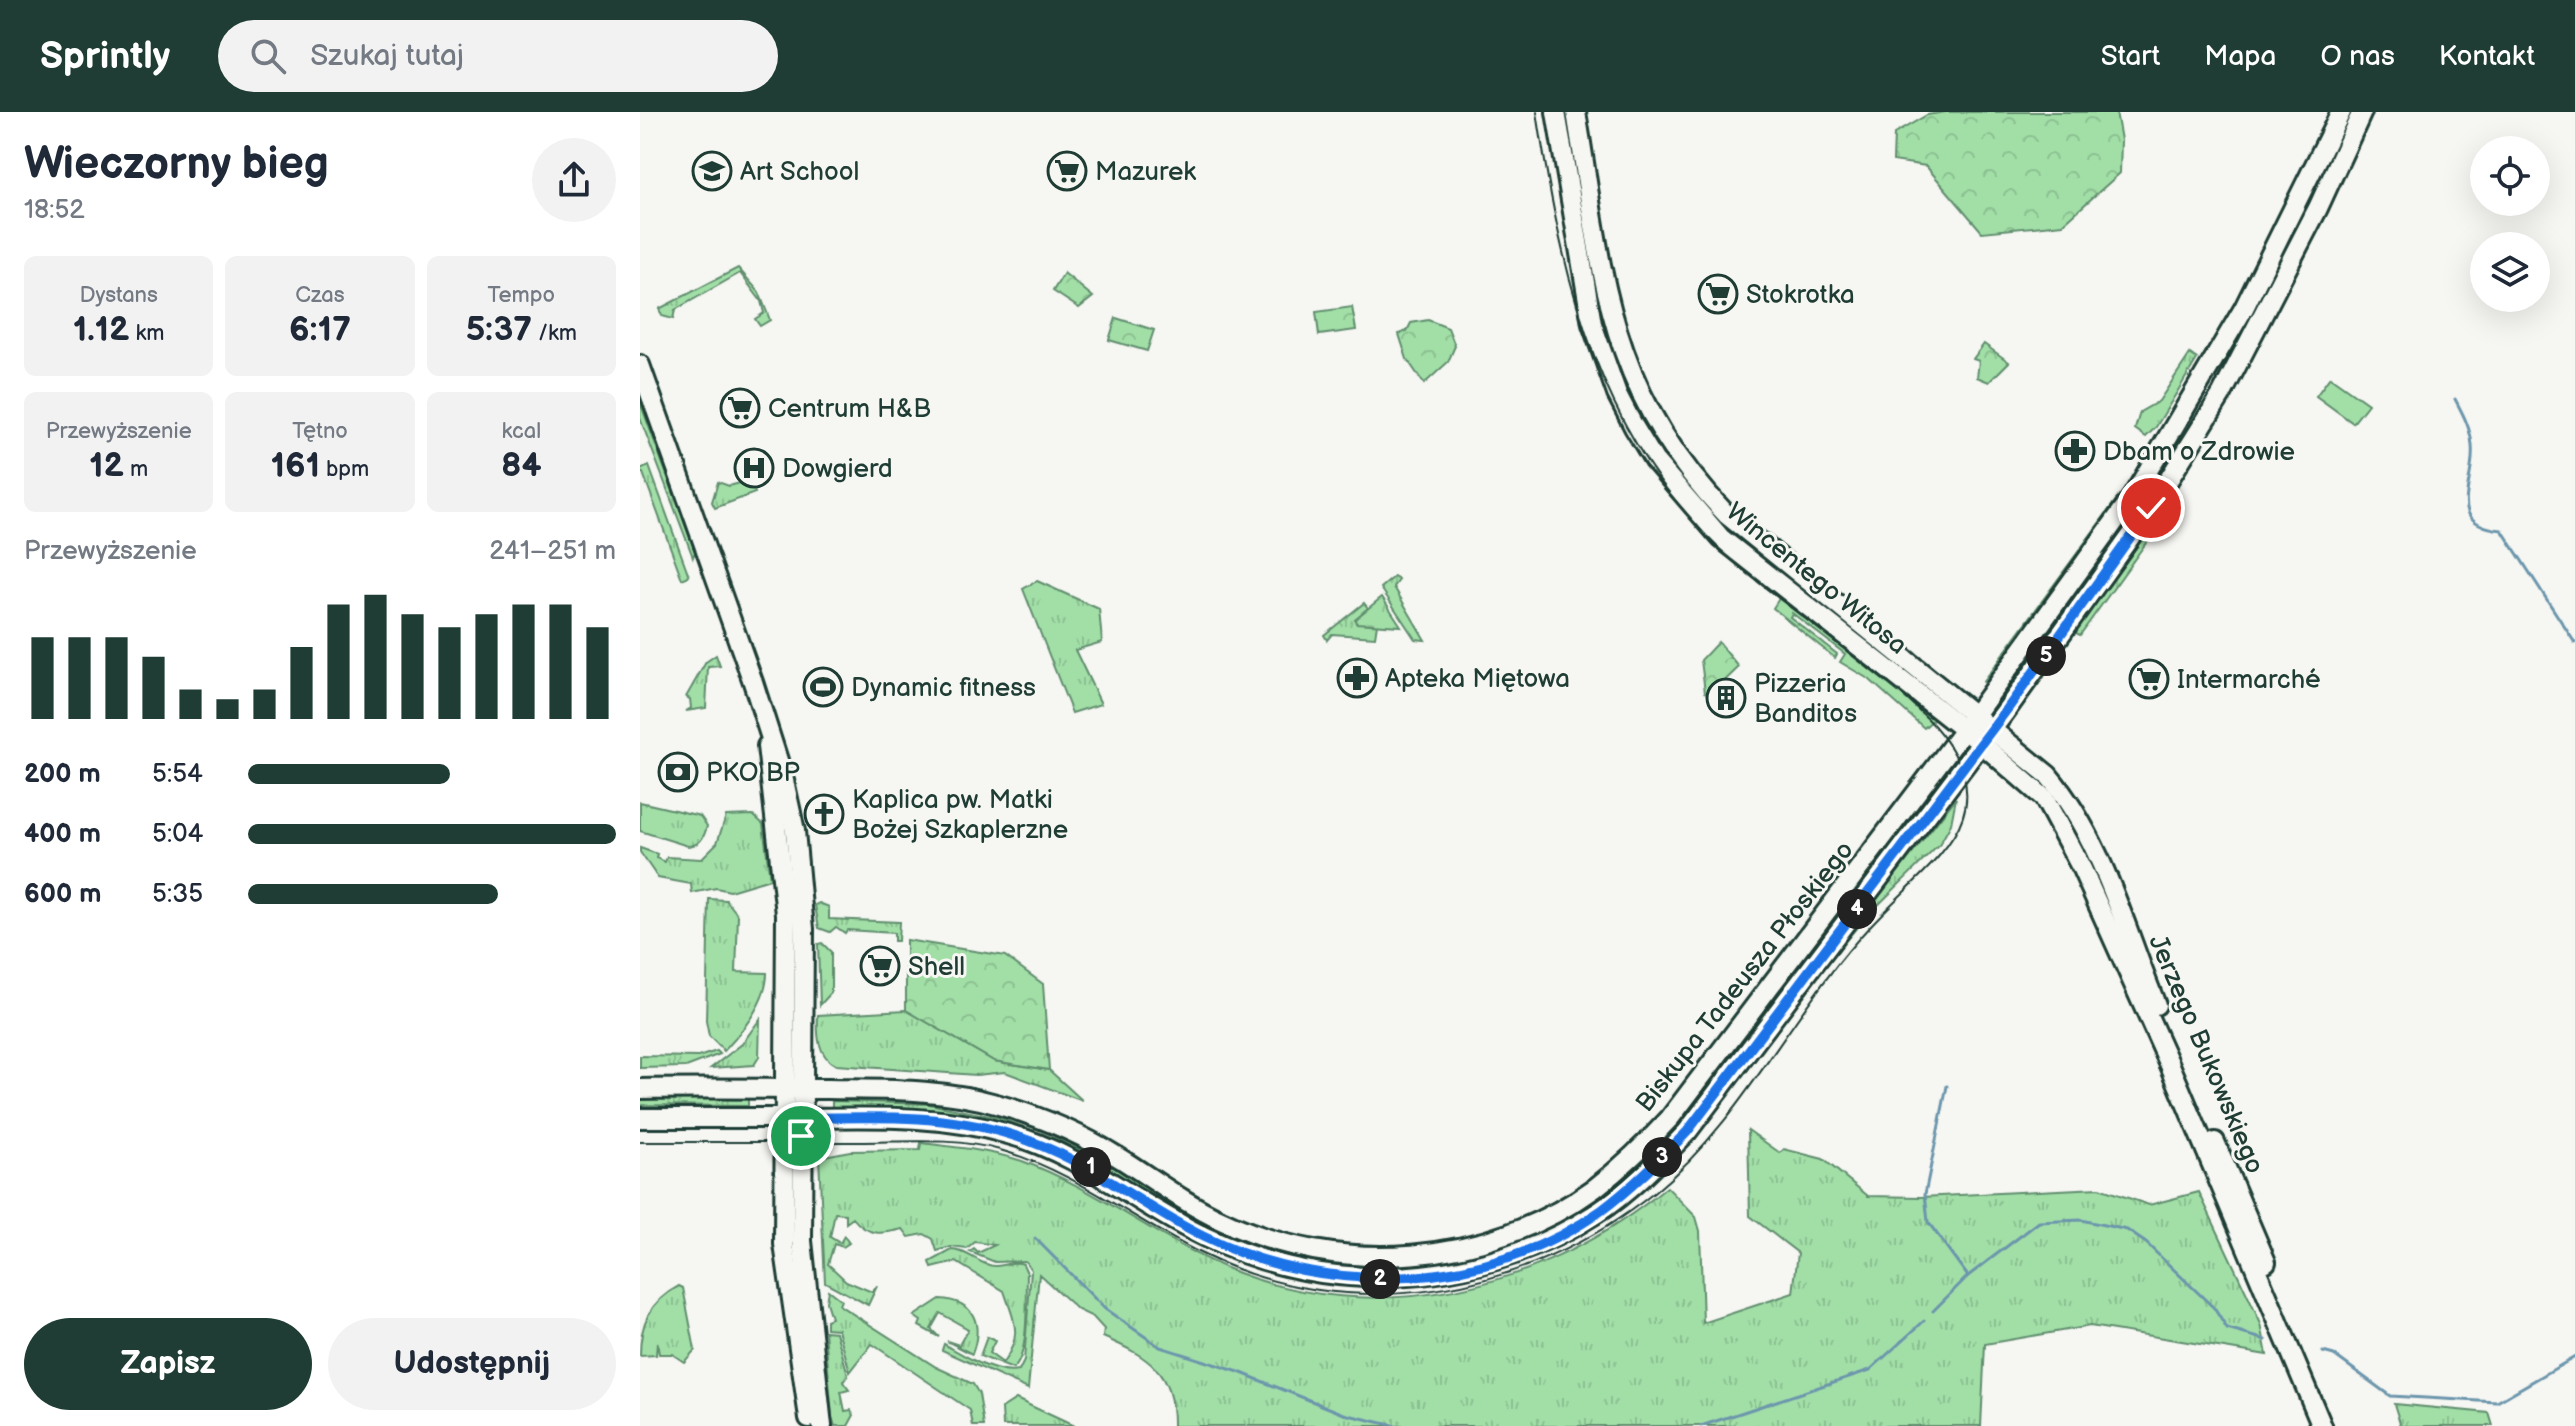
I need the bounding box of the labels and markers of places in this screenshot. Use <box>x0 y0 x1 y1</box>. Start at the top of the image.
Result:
school or university icon: Art School <box>691 150 733 192</box>
supermarket icon: Mazurek <box>1046 150 1088 192</box>
place label: Art School <box>740 157 859 188</box>
place label: Mazurek <box>1095 157 1196 188</box>
supermarket icon: Stokrotka <box>1697 273 1739 315</box>
place label: Stokrotka <box>1746 280 1855 311</box>
supermarket icon: Centrum H&B <box>719 387 761 429</box>
place label: Centrum H&B <box>768 394 931 425</box>
pharmacy icon: Dbam o Zdrowie <box>2054 430 2096 472</box>
place label: Dbam o Zdrowie <box>2103 437 2295 468</box>
hospital icon: Dowgierd <box>733 447 775 489</box>
place label: Dowgierd <box>782 454 893 485</box>
pin <box>2117 474 2185 542</box>
pin: 5 <box>2026 636 2066 676</box>
pharmacy icon: Apteka Miętowa <box>1336 657 1378 699</box>
supermarket icon: Intermarché <box>2128 658 2170 700</box>
place label: Apteka Miętowa <box>1385 664 1570 695</box>
place label: Intermarché <box>2177 665 2321 696</box>
sports icon: Dynamic fitness <box>802 666 844 708</box>
place label: Pizzeria Banditos <box>1754 669 1857 730</box>
place label: Dynamic fitness <box>851 673 1036 704</box>
building icon: Pizzeria Banditos <box>1705 677 1747 719</box>
bank icon: PKO BP <box>657 751 699 793</box>
place label: PKO BP <box>706 758 800 789</box>
place label: Kaplica pw. Matki Bożej Szkaplerzne <box>852 785 1068 846</box>
church icon: Kaplica pw. Matki Bożej Szkaplerzne <box>803 793 845 835</box>
pin: 4 <box>1837 889 1877 929</box>
supermarket icon: Shell <box>859 945 901 987</box>
place label: Shell <box>908 952 965 983</box>
pin <box>767 1102 835 1170</box>
pin: 3 <box>1642 1137 1682 1177</box>
pin: 1 <box>1071 1147 1111 1187</box>
pin: 2 <box>1360 1259 1400 1299</box>

